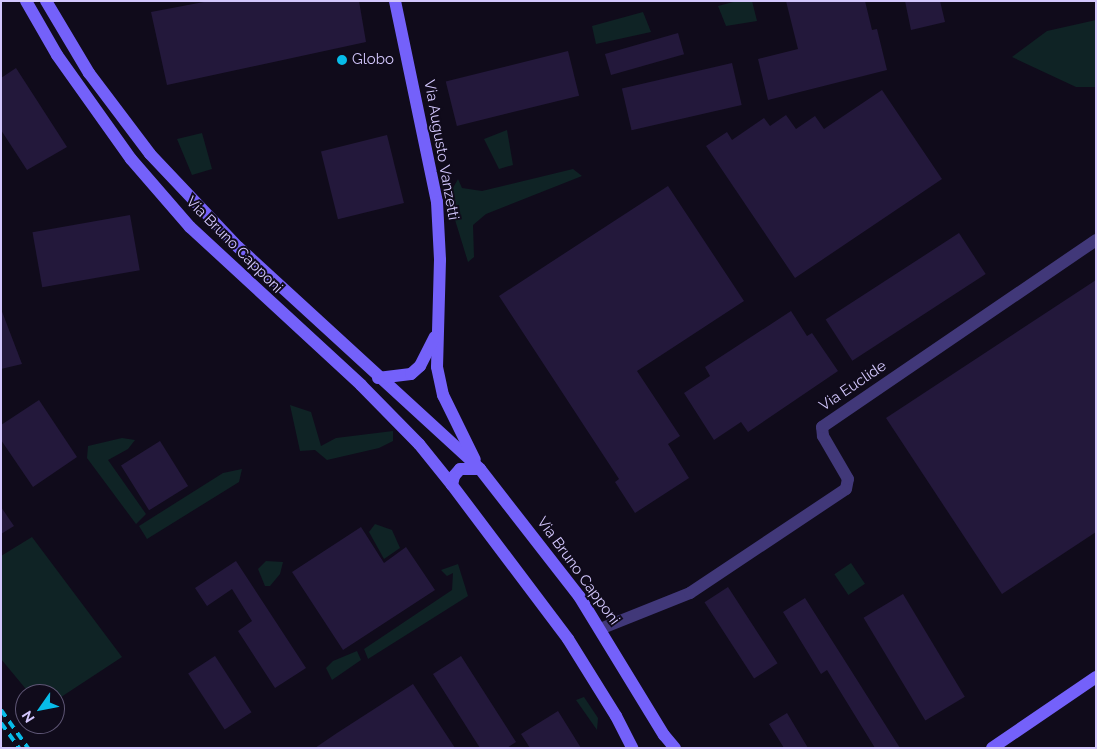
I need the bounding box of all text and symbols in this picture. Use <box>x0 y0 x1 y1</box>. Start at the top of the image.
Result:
place label: Globo <box>352 51 394 69</box>
marker: Globo <box>336 54 348 66</box>
street label: Via Augusto Vanzetti <box>420 78 462 222</box>
street label: Via Bruno Capponi <box>182 193 286 297</box>
street label: Via Euclide <box>816 357 890 415</box>
street label: Via Bruno Capponi <box>533 514 623 628</box>
north arrow <box>15 684 65 734</box>
text: N <box>19 708 38 725</box>

